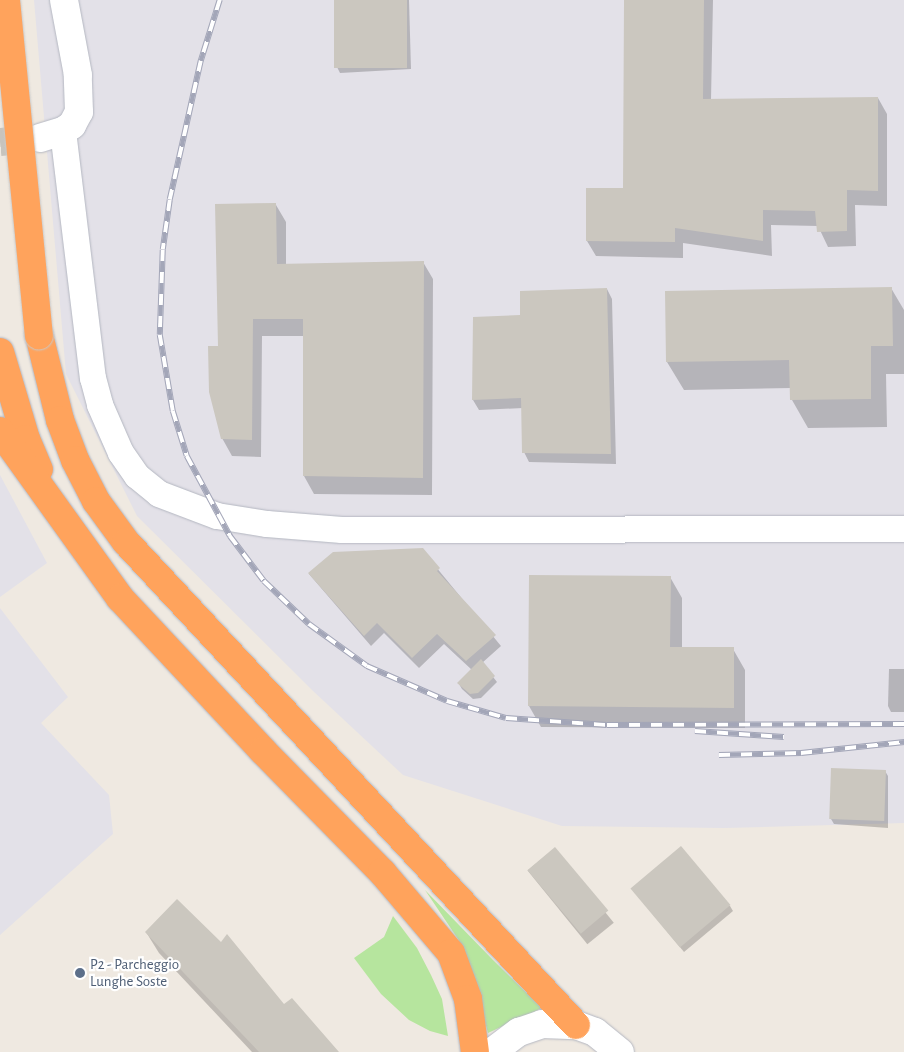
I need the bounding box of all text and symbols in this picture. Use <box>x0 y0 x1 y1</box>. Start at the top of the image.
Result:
place label: P2 - Parcheggio Lunghe Soste <box>90 955 179 990</box>
marker: P2 - Parcheggio Lunghe Soste <box>74 967 86 979</box>

